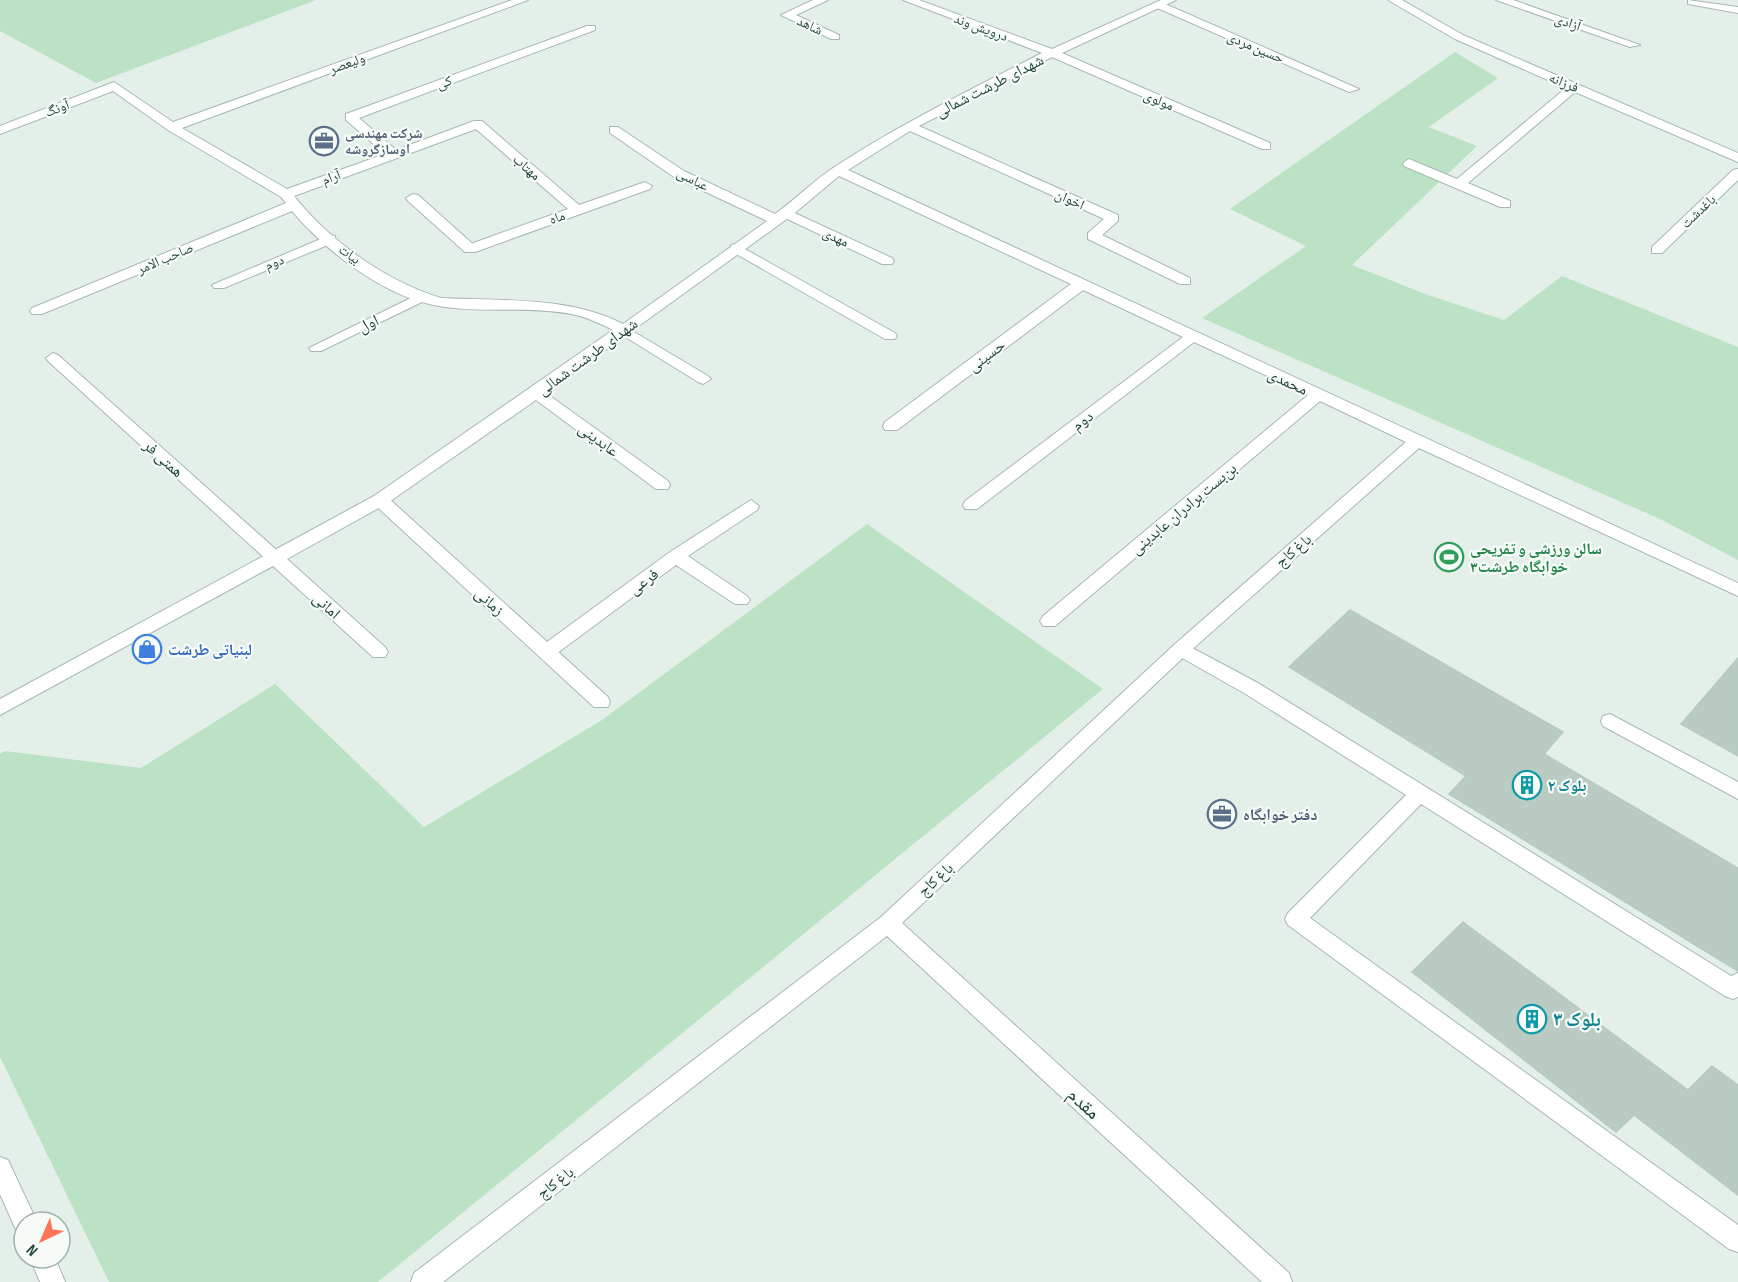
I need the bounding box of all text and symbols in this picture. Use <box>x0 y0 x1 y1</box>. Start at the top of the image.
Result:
street label: درویش‌ وند <box>952 10 1010 45</box>
street label: آزادی <box>1553 10 1584 35</box>
street label: شاهد <box>794 12 825 39</box>
street label: حسین مردی <box>1225 28 1287 67</box>
street label: ولیعصر <box>326 49 367 78</box>
street label: شهدای طرشت شمالی <box>932 51 1047 122</box>
street label: فرزانه <box>1546 69 1581 96</box>
street label: کی <box>434 72 455 93</box>
street label: مولوی <box>1141 87 1176 114</box>
street label: آونگ <box>43 96 72 121</box>
office icon: شرکت مهندسی ا‌وسازگروشه <box>308 125 340 157</box>
place label: شرکت مهندسی ا‌وسازگروشه <box>345 125 423 158</box>
street label: مهتاب <box>509 151 544 184</box>
street label: عباسی <box>674 164 712 195</box>
street label: آرام <box>319 166 344 190</box>
street label: اخوان <box>1052 186 1087 213</box>
street label: باغدشت <box>1677 191 1720 232</box>
street label: ماه <box>547 207 567 228</box>
street label: مهدی <box>820 224 852 251</box>
street label: صاحب الامر <box>133 239 196 278</box>
street label: بیات <box>335 241 364 268</box>
street label: دوم <box>262 251 287 275</box>
street label: اول <box>355 311 382 337</box>
street label: شهدای طرشت شمالی <box>534 314 642 400</box>
street label: حسینی <box>964 336 1009 376</box>
street label: محمدی <box>1264 365 1310 400</box>
street label: دوم <box>1068 407 1097 435</box>
street label: عابدینی <box>574 419 622 461</box>
street label: همتی فر <box>138 436 187 482</box>
street label: بن‌بست برادران عابدینی <box>1127 459 1241 559</box>
street label: باغ کاج <box>1272 530 1316 572</box>
place label: سالن ورزشی و تفریحی خوابگاه طرشت۳ <box>1470 540 1602 577</box>
sports icon: سالن ورزشی و تفریحی خوابگاه طرشت۳ <box>1433 541 1465 573</box>
street label: فرعی <box>625 565 663 599</box>
street label: زمانی <box>470 584 508 620</box>
street label: امانی <box>308 589 344 623</box>
shop icon: لبنیاتی طرشت <box>131 633 163 665</box>
place label: لبنیاتی طرشت <box>168 641 252 660</box>
building icon: بلوک ۲ <box>1511 769 1543 801</box>
place label: بلوک ۲ <box>1548 777 1586 796</box>
office icon: دفتر خوابگاه <box>1206 798 1238 830</box>
place label: دفتر خوابگاه <box>1243 806 1317 825</box>
street label: باغ کاج <box>914 859 958 901</box>
building icon: بلوک ۳ <box>1516 1003 1548 1035</box>
place label: بلوک ۳ <box>1553 1008 1601 1032</box>
street label: مقدم <box>1061 1083 1105 1125</box>
street label: باغ کاج <box>534 1163 578 1203</box>
north arrow <box>12 1210 72 1270</box>
text: N <box>23 1240 42 1260</box>

